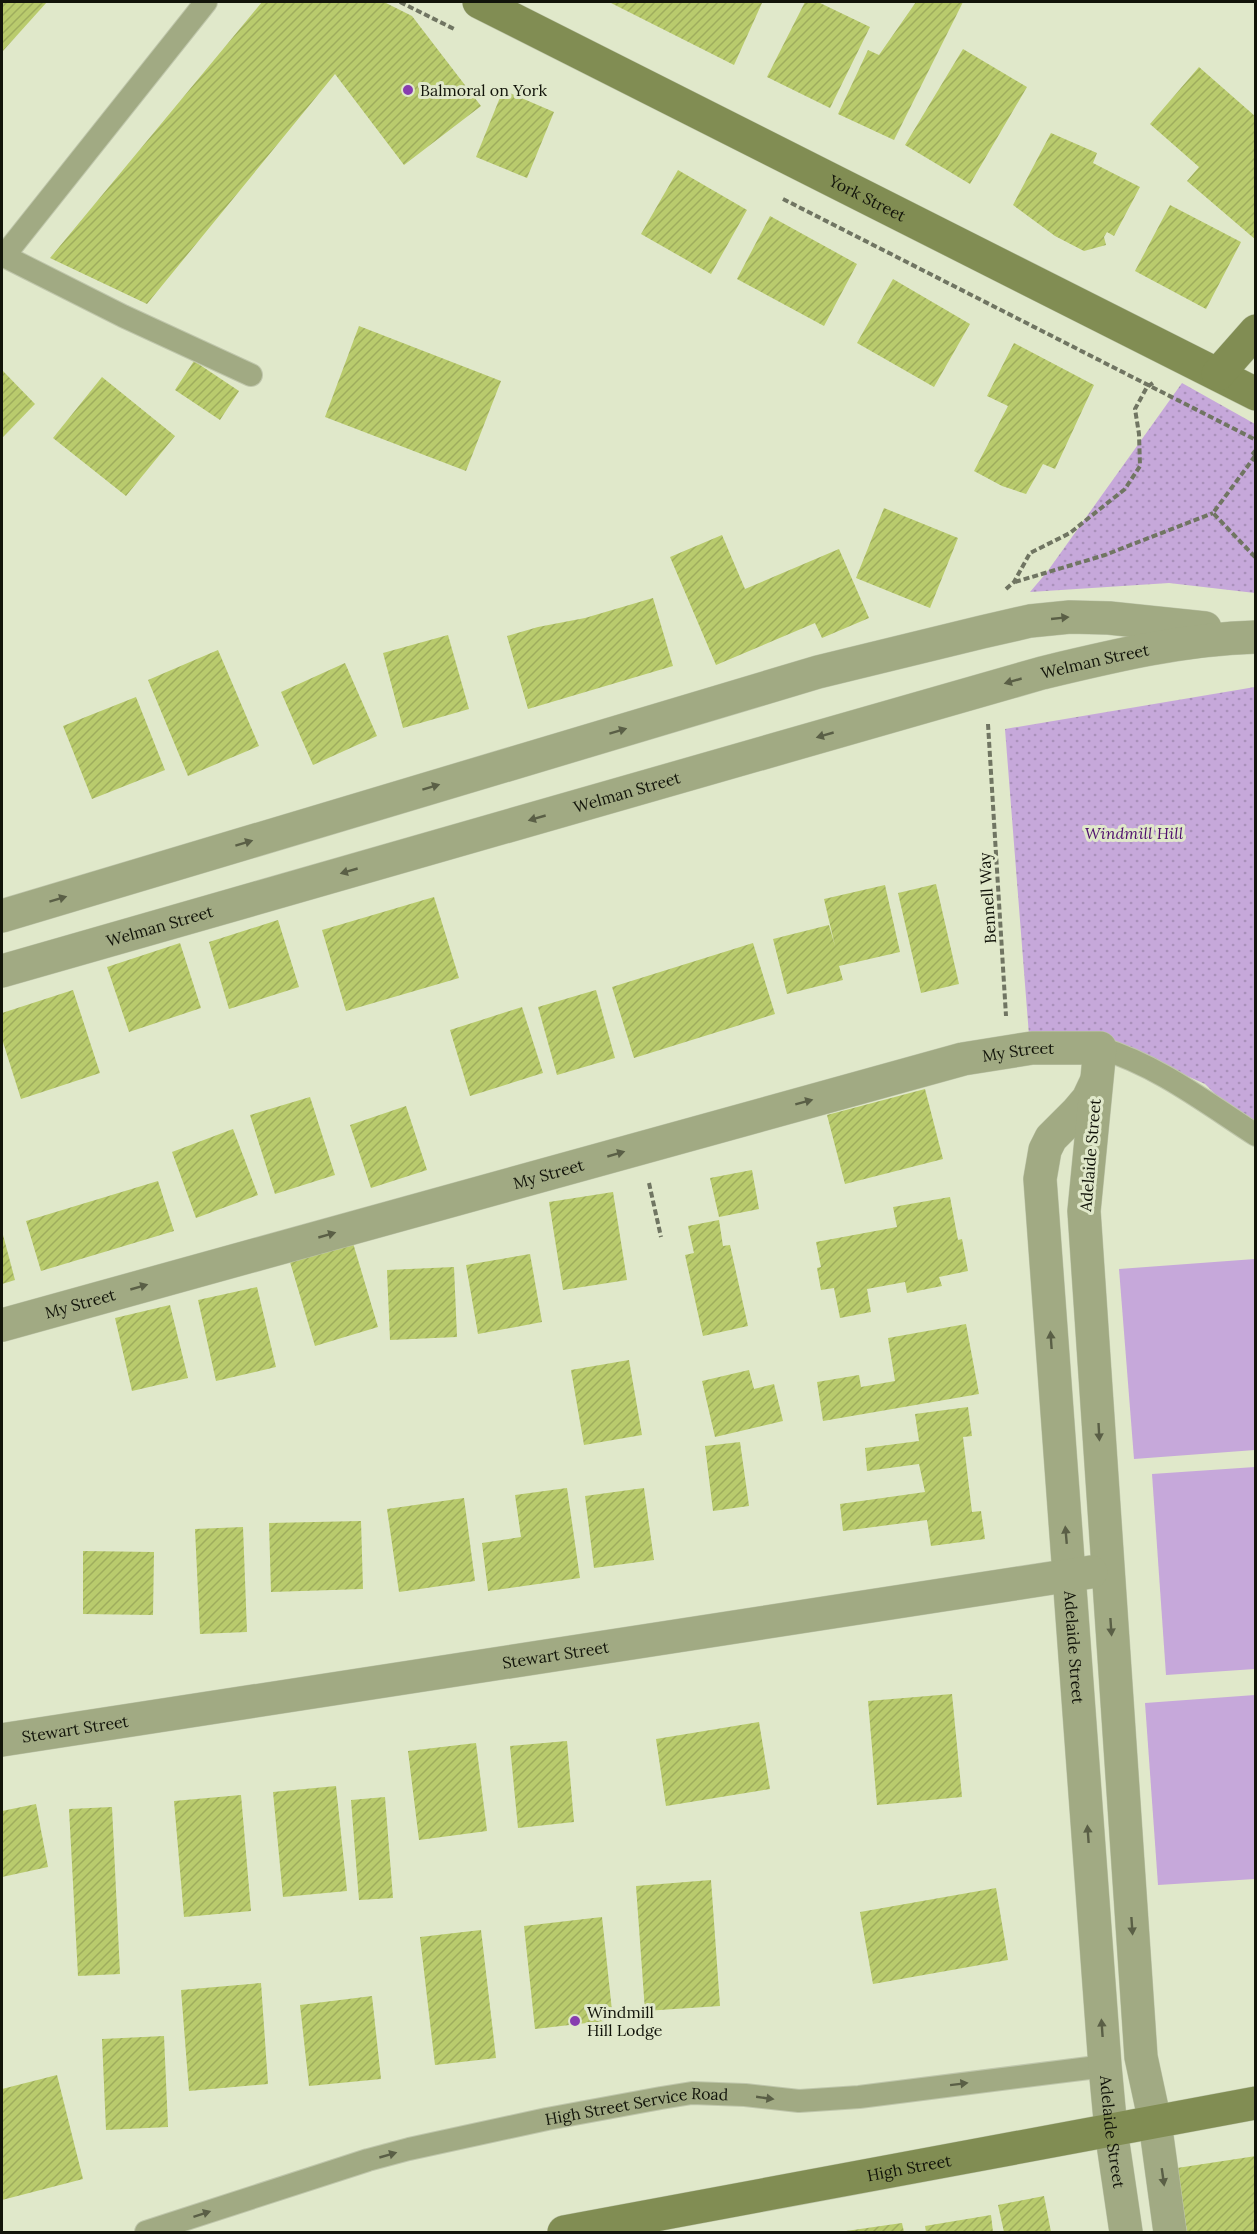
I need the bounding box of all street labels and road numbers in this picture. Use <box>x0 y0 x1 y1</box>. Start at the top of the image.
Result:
street label: York Street <box>825 170 910 226</box>
street label: Welman Street <box>1039 639 1151 683</box>
street label: Welman Street <box>571 767 683 817</box>
street label: Bennell Way <box>974 851 1000 944</box>
street label: Welman Street <box>104 901 216 951</box>
street label: My Street <box>981 1038 1055 1066</box>
street label: Adelaide Street <box>1075 1097 1105 1213</box>
street label: My Street <box>511 1154 587 1193</box>
street label: My Street <box>42 1284 118 1323</box>
street label: Adelaide Street <box>1060 1589 1088 1705</box>
street label: Stewart Street <box>501 1636 611 1673</box>
street label: Stewart Street <box>20 1711 131 1747</box>
street label: Adelaide Street <box>1096 2074 1130 2190</box>
street label: High Street Service Road <box>543 2083 729 2129</box>
street label: High Street <box>865 2150 954 2185</box>

